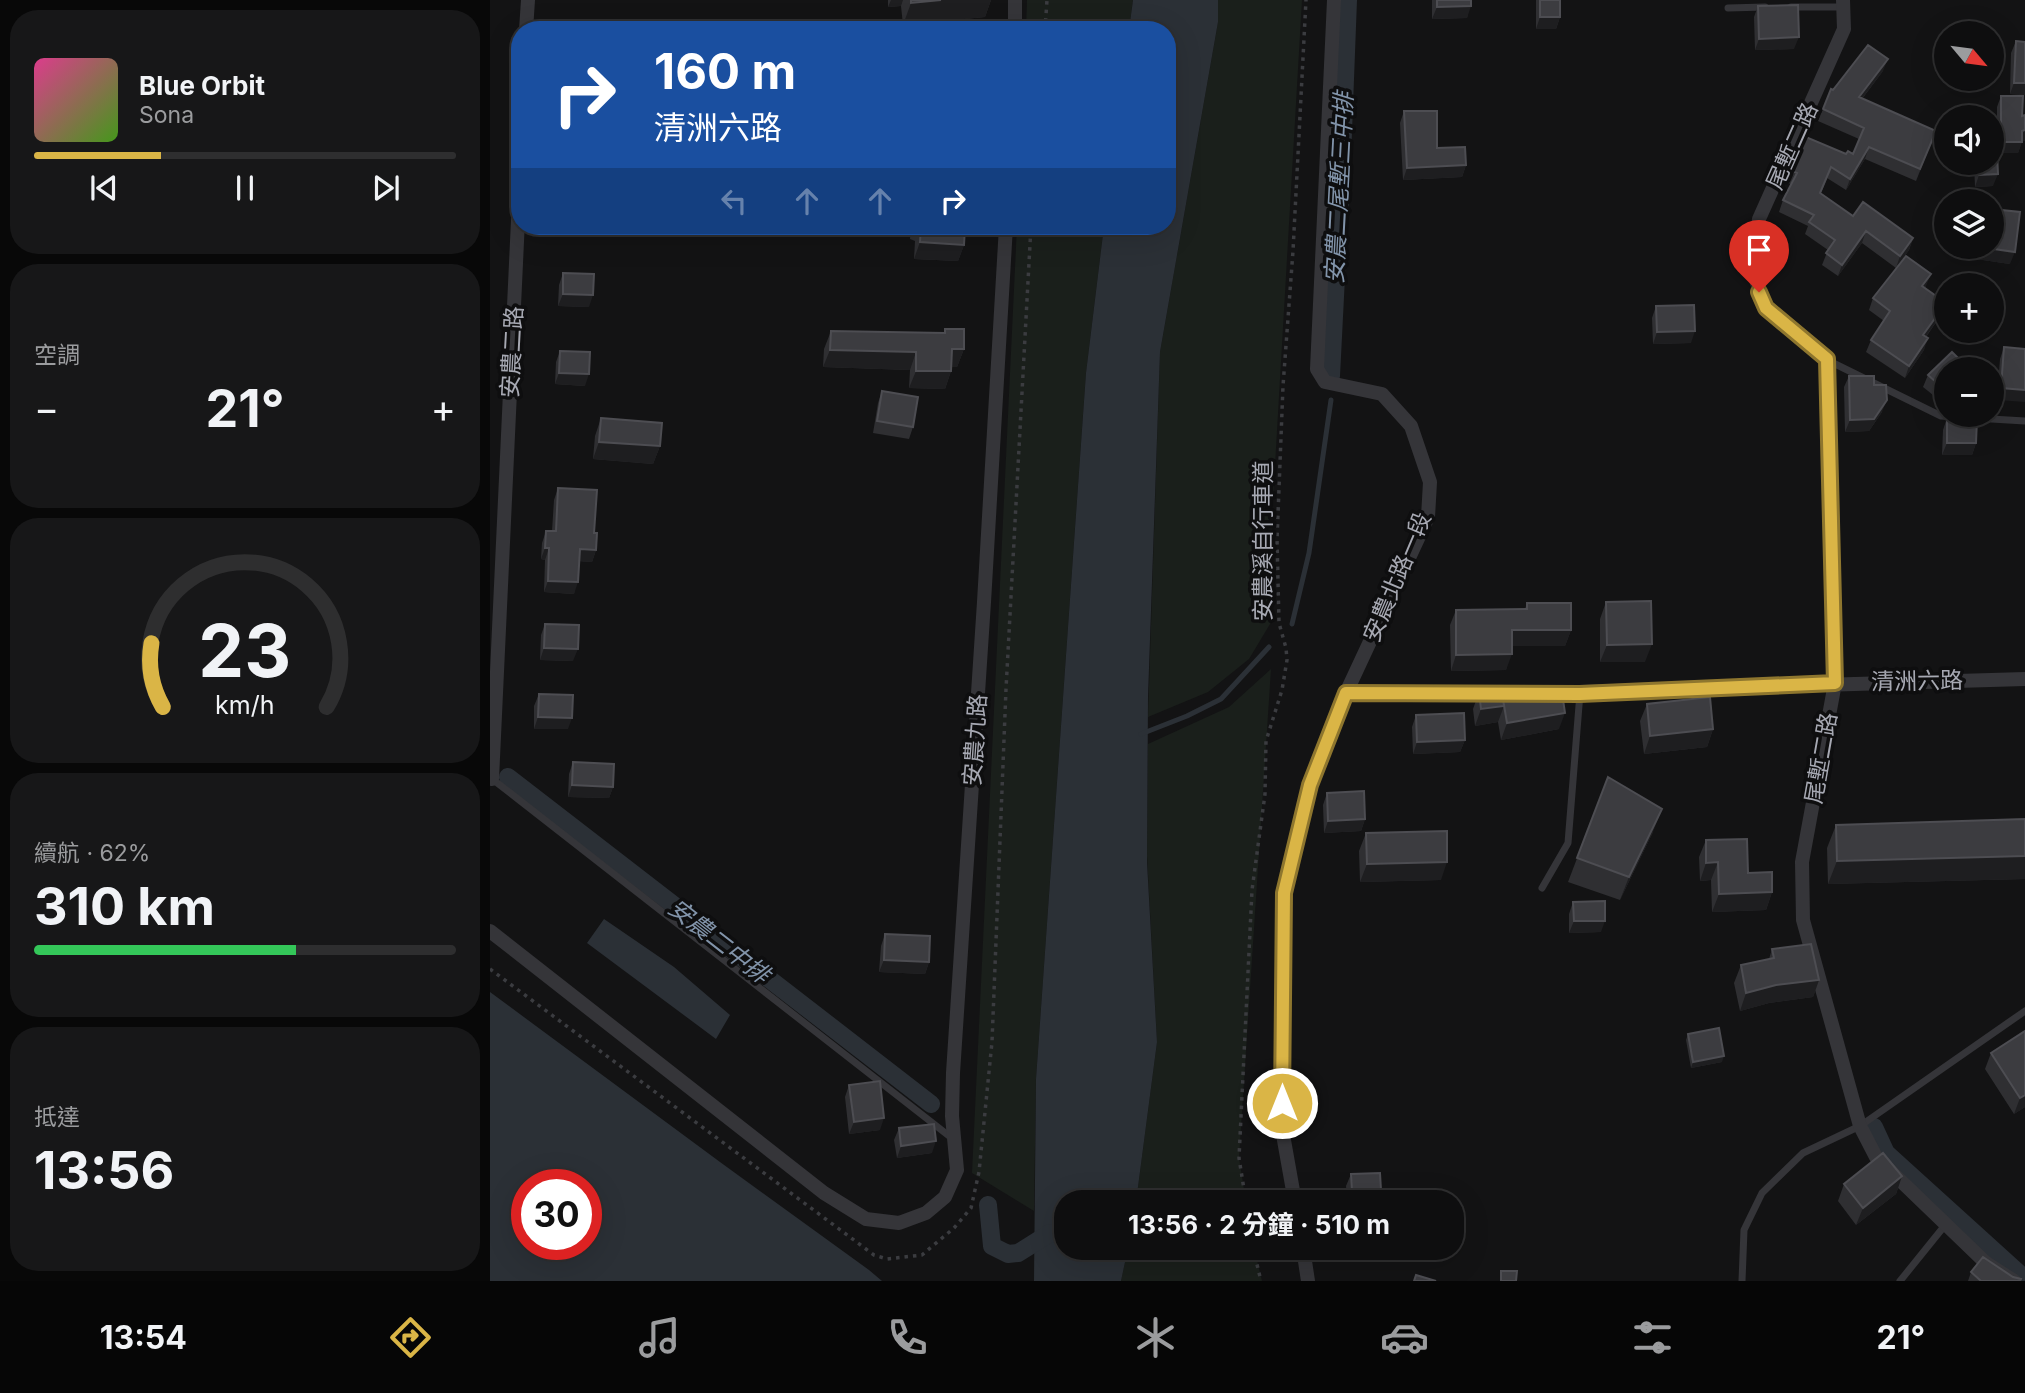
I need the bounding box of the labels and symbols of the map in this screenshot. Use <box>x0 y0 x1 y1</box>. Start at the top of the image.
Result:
north arrow <box>1934 21 2004 91</box>
water label: 安農二尾塹三中排 <box>1319 88 1359 285</box>
street label: 尾塹二路 <box>1761 98 1823 194</box>
pin <box>1729 220 1789 292</box>
street label: 安農二路 <box>496 305 528 399</box>
street label: 安農溪自行車道 <box>1249 461 1277 622</box>
street label: 安農北路一段 <box>1357 508 1437 646</box>
street label: 清洲六路 <box>1871 666 1963 696</box>
street label: 安農九路 <box>958 693 992 787</box>
street label: 尾塹二路 <box>1799 710 1843 806</box>
water label: 安農二中排 <box>663 893 778 991</box>
position arrow <box>1245 1066 1319 1140</box>
speed limit sign: 30 <box>511 1169 602 1260</box>

